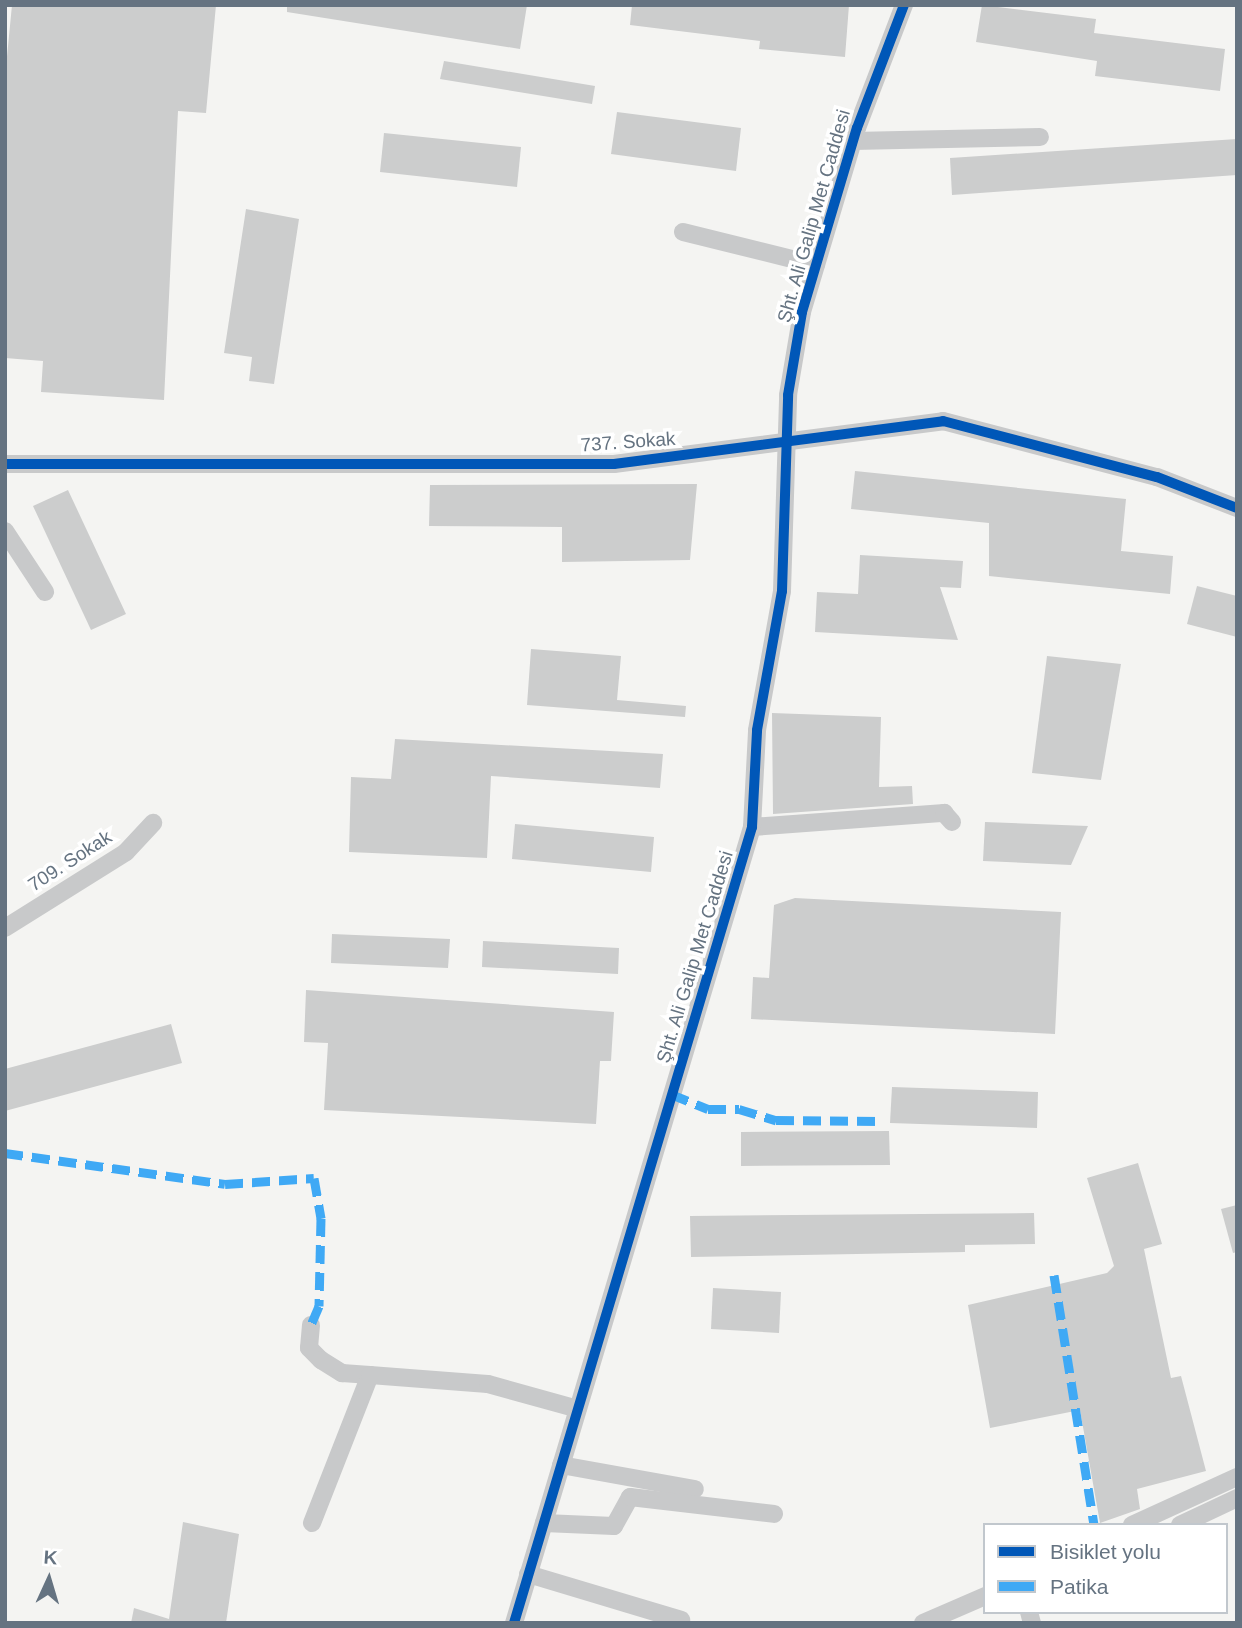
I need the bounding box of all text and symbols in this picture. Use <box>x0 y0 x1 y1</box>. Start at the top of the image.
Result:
street label: Şht. Ali Galip Met Caddesi <box>772 106 856 326</box>
street label: 737. Sokak <box>580 427 676 457</box>
street label: 709. Sokak <box>24 826 116 896</box>
street label: Şht. Ali Galip Met Caddesi <box>652 848 738 1066</box>
legend <box>983 1523 1228 1614</box>
text: Bisiklet yolu <box>1050 1540 1161 1563</box>
north arrow <box>14 1544 84 1614</box>
text: K <box>43 1547 58 1569</box>
text: Patika <box>1050 1575 1108 1598</box>

